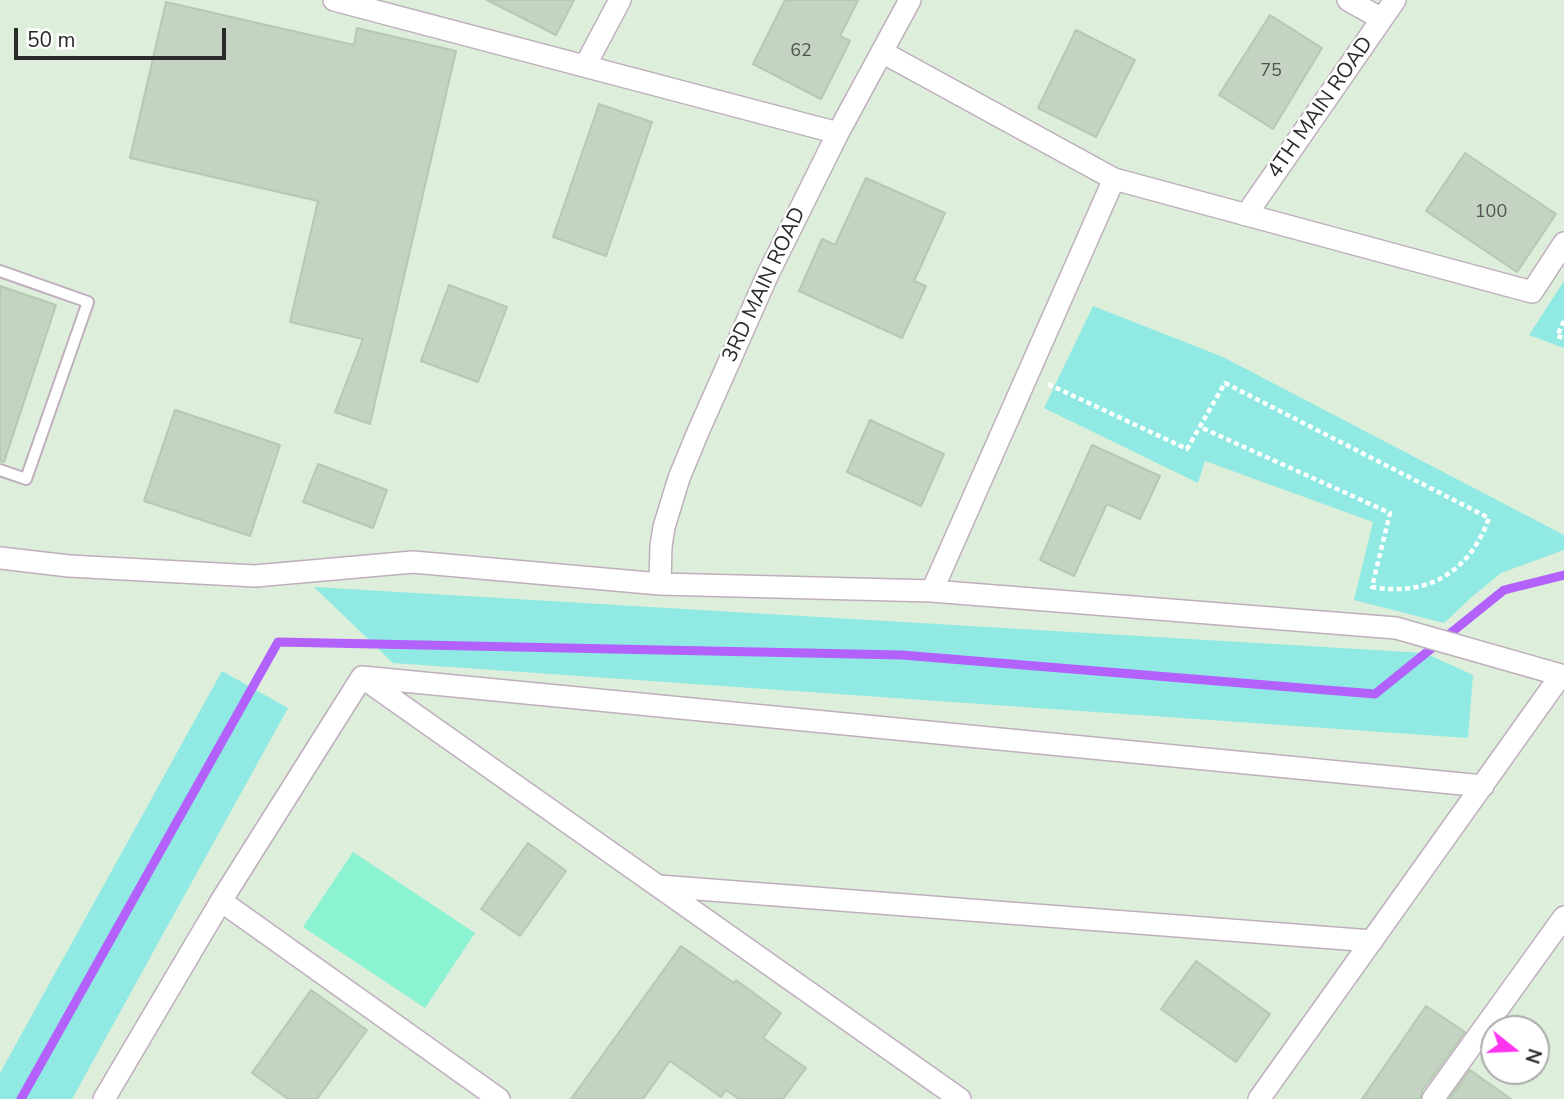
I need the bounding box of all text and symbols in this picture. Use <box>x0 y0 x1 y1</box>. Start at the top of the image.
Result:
scale bar <box>18 14 229 58</box>
text: 50 m <box>27 26 76 54</box>
street label: 4TH MAIN ROAD <box>1263 32 1379 184</box>
house number: 62 <box>790 41 812 63</box>
house number: 75 <box>1260 61 1282 83</box>
house number: 100 <box>1475 202 1507 224</box>
street label: 3RD MAIN ROAD <box>718 204 812 366</box>
north arrow <box>1480 1015 1550 1085</box>
text: N <box>1519 1045 1548 1067</box>

